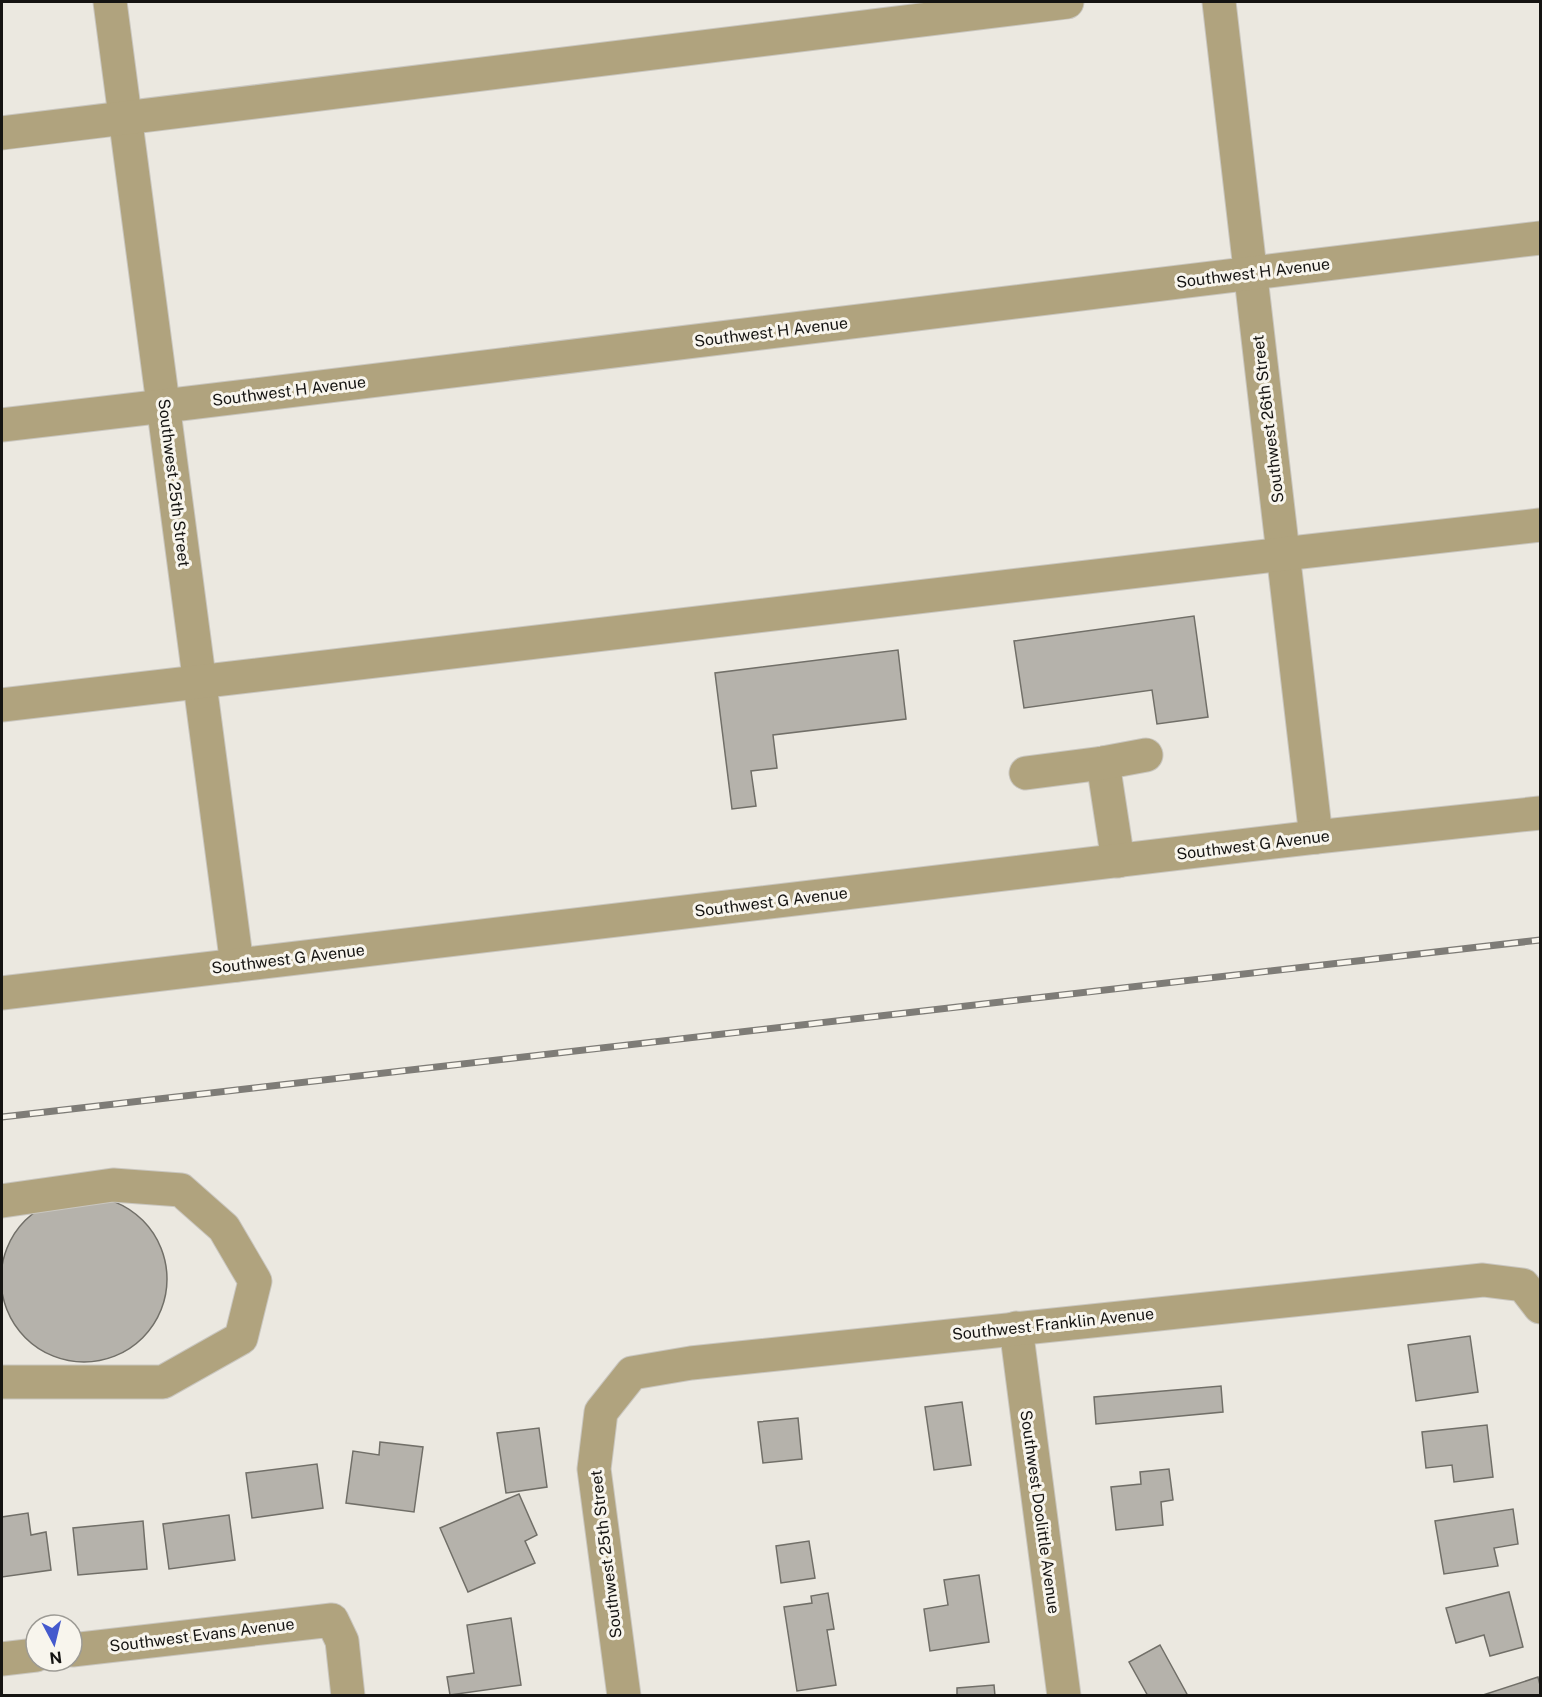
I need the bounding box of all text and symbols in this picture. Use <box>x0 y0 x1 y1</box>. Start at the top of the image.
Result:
street label: Southwest H Avenue <box>1175 254 1331 292</box>
street label: Southwest H Avenue <box>693 313 849 351</box>
street label: Southwest 26th Street <box>1248 334 1288 504</box>
street label: Southwest H Avenue <box>211 372 367 410</box>
street label: Southwest 25th Street <box>154 398 194 568</box>
street label: Southwest G Avenue <box>1175 826 1331 864</box>
street label: Southwest G Avenue <box>693 883 849 921</box>
street label: Southwest G Avenue <box>210 940 366 978</box>
street label: Southwest Franklin Avenue <box>951 1304 1155 1344</box>
street label: Southwest Doolittle Avenue <box>1016 1409 1064 1615</box>
street label: Southwest 25th Street <box>586 1469 626 1639</box>
north arrow <box>24 1613 84 1673</box>
street label: Southwest Evans Avenue <box>109 1614 295 1656</box>
text: N <box>48 1647 63 1668</box>

